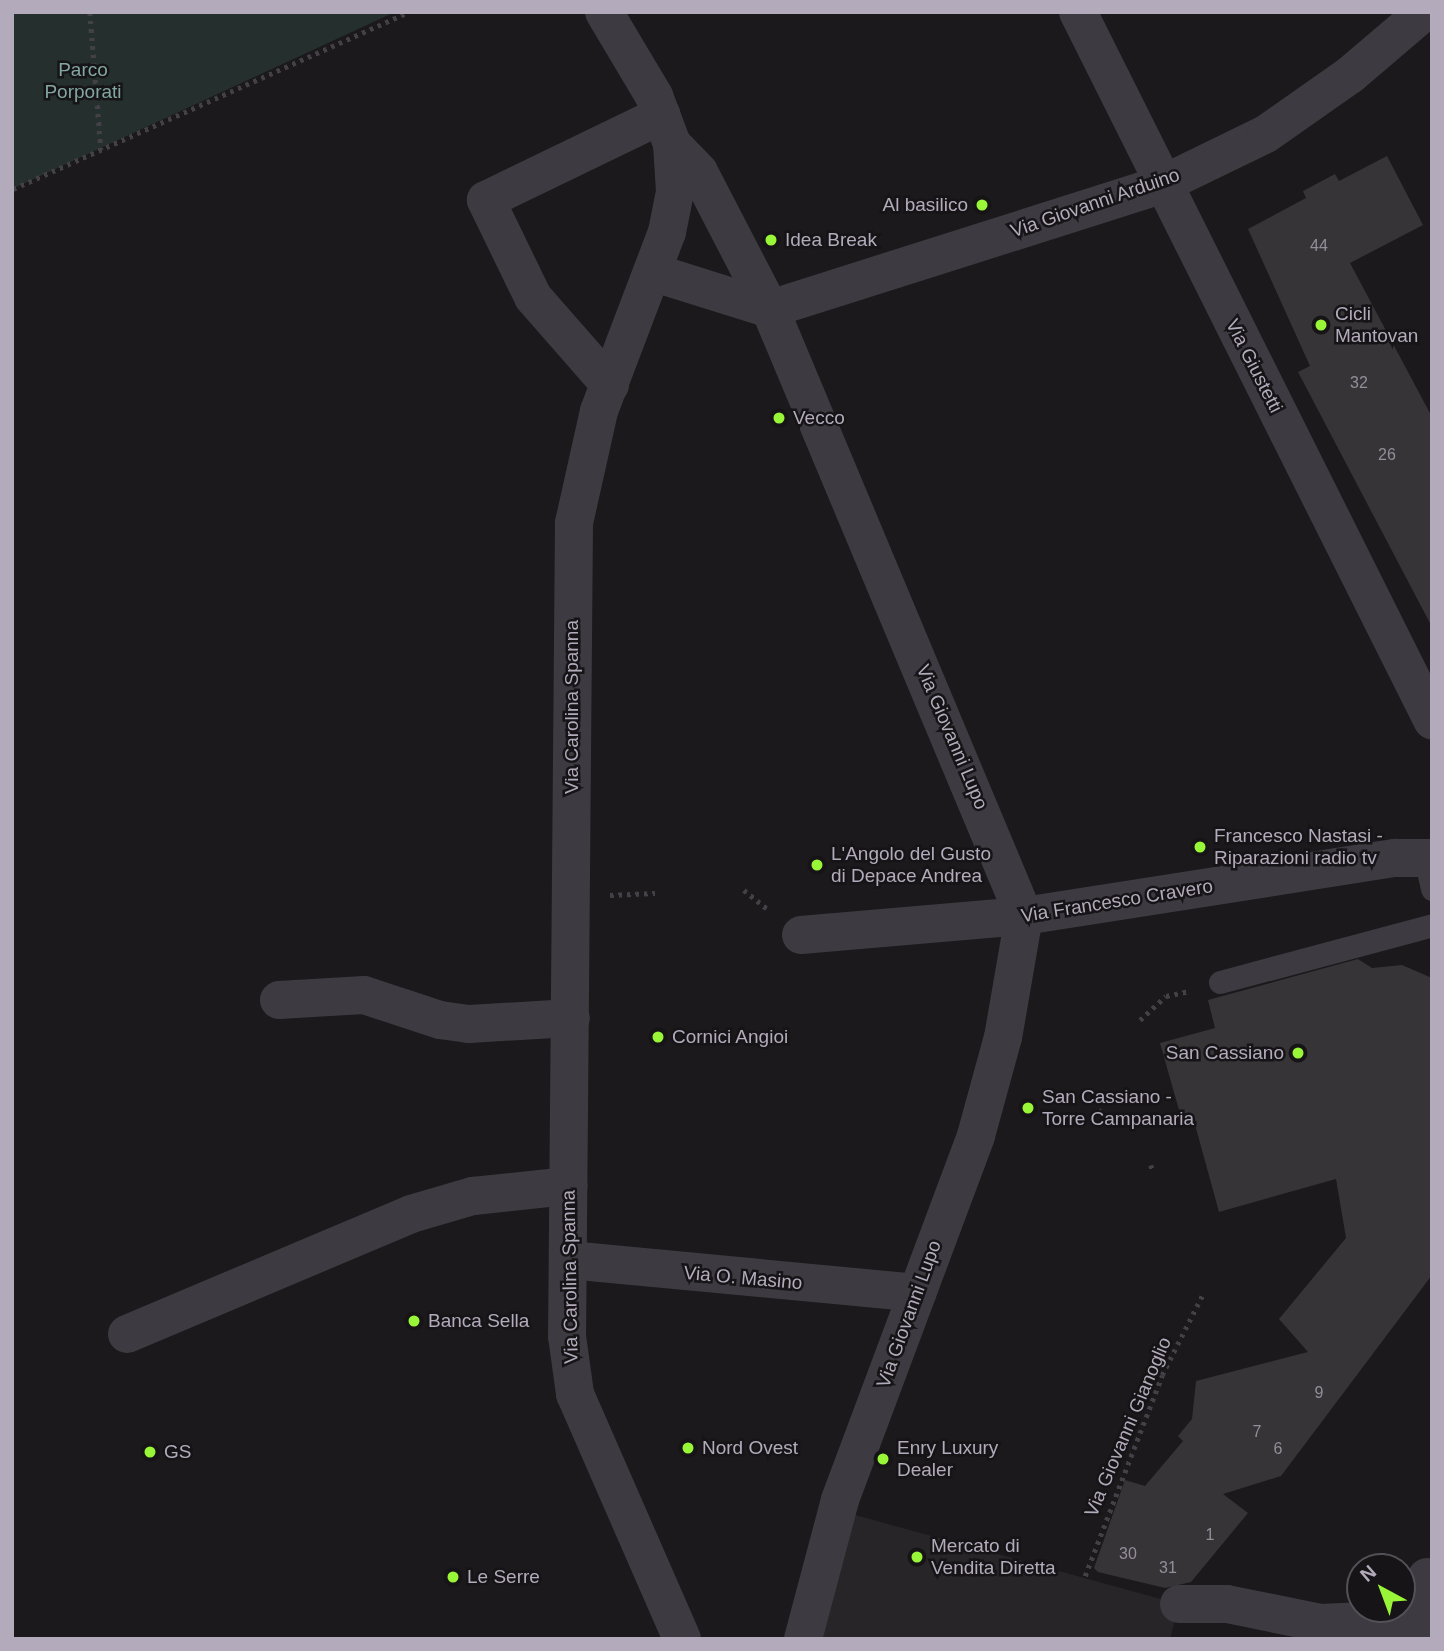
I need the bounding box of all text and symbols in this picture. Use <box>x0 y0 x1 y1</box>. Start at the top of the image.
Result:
park label: Parco Porporati <box>44 59 122 103</box>
street label: Via Giovanni Arduino <box>1007 163 1183 243</box>
place label: Al basilico <box>882 194 968 216</box>
marker: Al basilico <box>974 197 990 213</box>
place label: Idea Break <box>785 229 877 251</box>
marker: Idea Break <box>763 232 779 248</box>
house number: 44 <box>1310 236 1328 256</box>
place label: Cicli Mantovan <box>1335 303 1418 347</box>
street label: Via Giustetti <box>1221 315 1287 417</box>
marker: Cicli Mantovan <box>1313 317 1329 333</box>
house number: 32 <box>1350 373 1368 393</box>
place label: Vecco <box>793 407 845 429</box>
marker: Vecco <box>771 410 787 426</box>
house number: 26 <box>1378 445 1396 465</box>
street label: Via Carolina Spanna <box>561 620 583 794</box>
street label: Via Giovanni Lupo <box>911 661 993 813</box>
place label: Francesco Nastasi - Riparazioni radio tv <box>1214 825 1383 869</box>
marker: Francesco Nastasi - Riparazioni radio tv <box>1192 839 1208 855</box>
place label: L'Angolo del Gusto di Depace Andrea <box>831 843 991 887</box>
marker: L'Angolo del Gusto di Depace Andrea <box>809 857 825 873</box>
street label: Via Francesco Cravero <box>1019 875 1215 927</box>
place label: Cornici Angioi <box>672 1026 789 1048</box>
marker: Cornici Angioi <box>650 1029 666 1045</box>
place label: San Cassiano <box>1166 1042 1284 1064</box>
marker: San Cassiano <box>1290 1045 1306 1061</box>
place label: San Cassiano - Torre Campanaria <box>1042 1086 1194 1130</box>
marker: San Cassiano - Torre Campanaria <box>1020 1100 1036 1116</box>
street label: Via Carolina Spanna <box>557 1190 583 1364</box>
street label: Via Giovanni Lupo <box>872 1237 946 1391</box>
street label: Via O. Masino <box>683 1261 803 1295</box>
place label: Banca Sella <box>428 1310 529 1332</box>
marker: Banca Sella <box>406 1313 422 1329</box>
street label: Via Giovanni Gianoglio <box>1080 1334 1176 1520</box>
house number: 9 <box>1315 1383 1323 1403</box>
house number: 7 <box>1253 1422 1261 1442</box>
place label: Nord Ovest <box>702 1437 798 1459</box>
place label: Enry Luxury Dealer <box>897 1437 998 1481</box>
house number: 6 <box>1274 1439 1282 1459</box>
marker: Nord Ovest <box>680 1440 696 1456</box>
place label: GS <box>164 1441 191 1463</box>
marker: GS <box>142 1444 158 1460</box>
marker: Enry Luxury Dealer <box>875 1451 891 1467</box>
house number: 1 <box>1206 1525 1214 1545</box>
place label: Mercato di Vendita Diretta <box>931 1535 1056 1579</box>
house number: 30 <box>1119 1544 1137 1564</box>
marker: Mercato di Vendita Diretta <box>909 1549 925 1565</box>
north arrow <box>1346 1553 1416 1623</box>
house number: 31 <box>1159 1558 1177 1578</box>
text: N <box>1356 1561 1380 1586</box>
place label: Le Serre <box>467 1566 540 1588</box>
marker: Le Serre <box>445 1569 461 1585</box>

